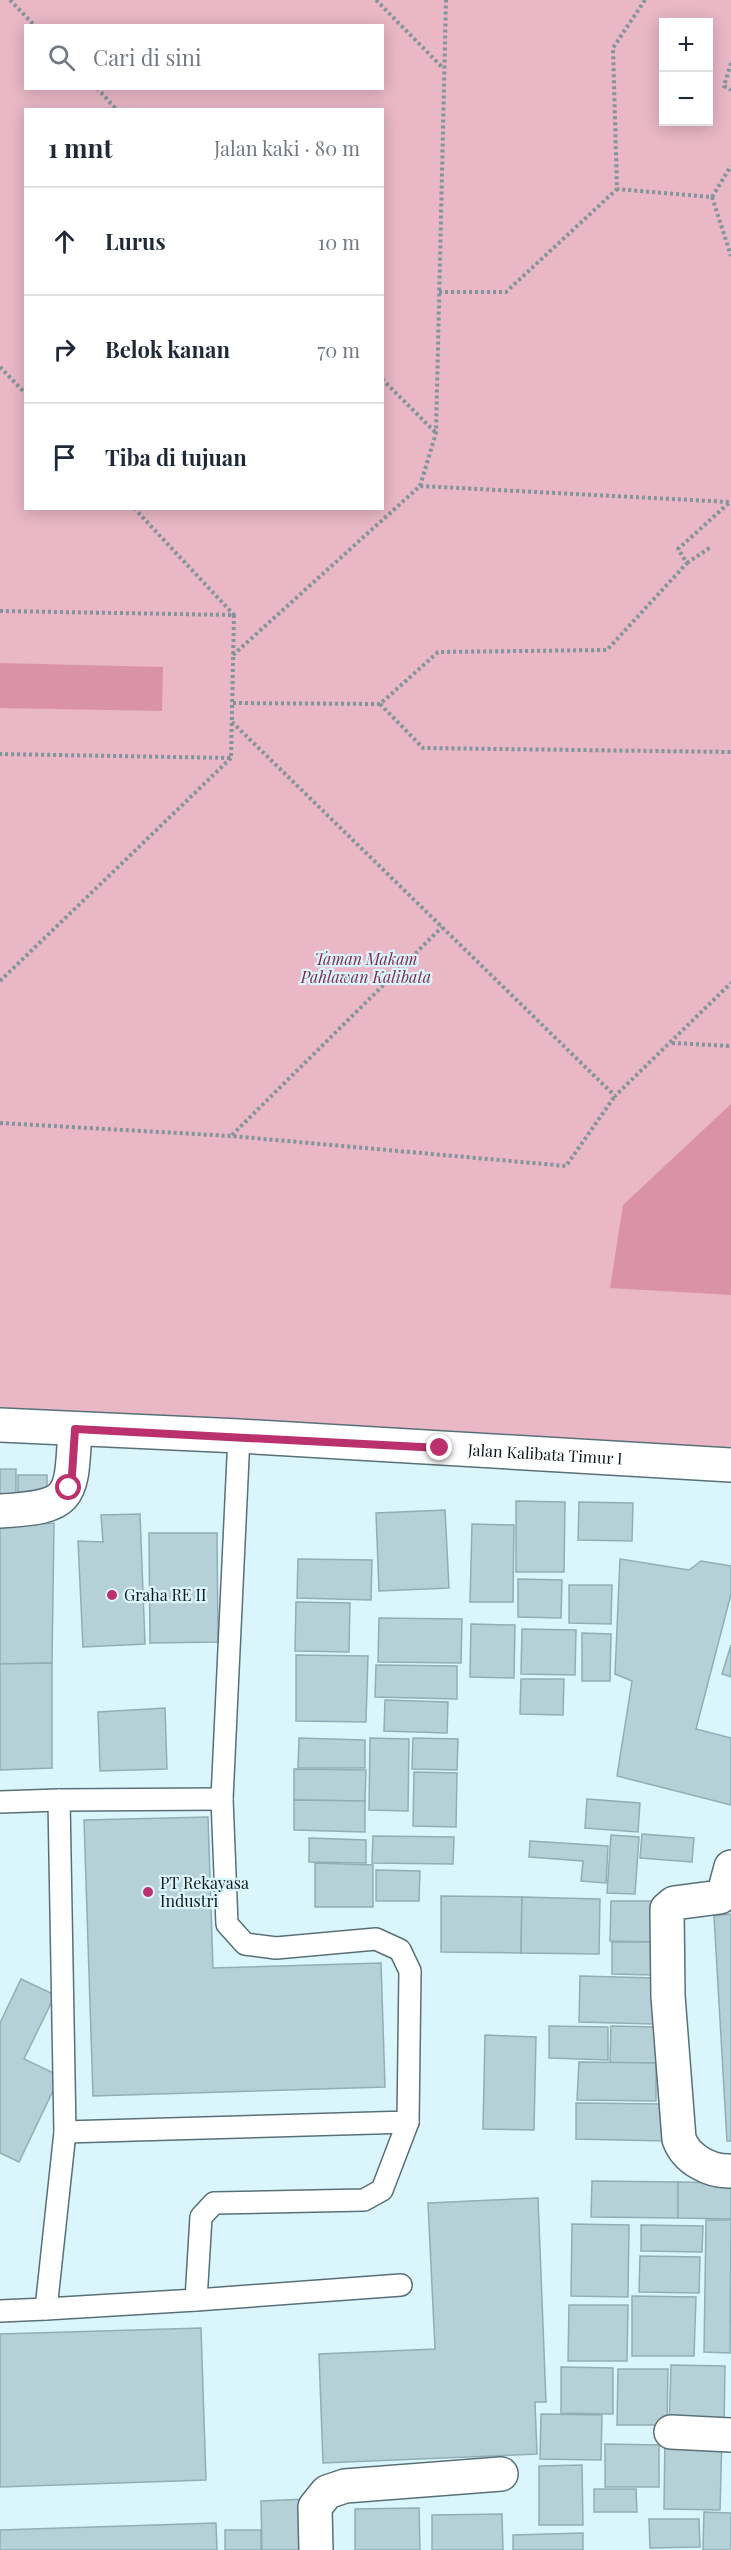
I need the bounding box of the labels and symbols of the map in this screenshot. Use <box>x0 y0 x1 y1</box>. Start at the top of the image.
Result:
park label: Taman Makam Pahlawan Kalibata <box>300 948 431 987</box>
route end <box>426 1434 452 1460</box>
street label: Jalan Kalibata Timur I <box>466 1438 623 1469</box>
route start <box>55 1474 81 1500</box>
place label: Graha RE II <box>124 1584 206 1605</box>
marker: Graha RE II <box>105 1588 119 1602</box>
place label: PT Rekayasa Industri <box>160 1872 249 1911</box>
marker: PT Rekayasa Industri <box>141 1885 155 1899</box>

